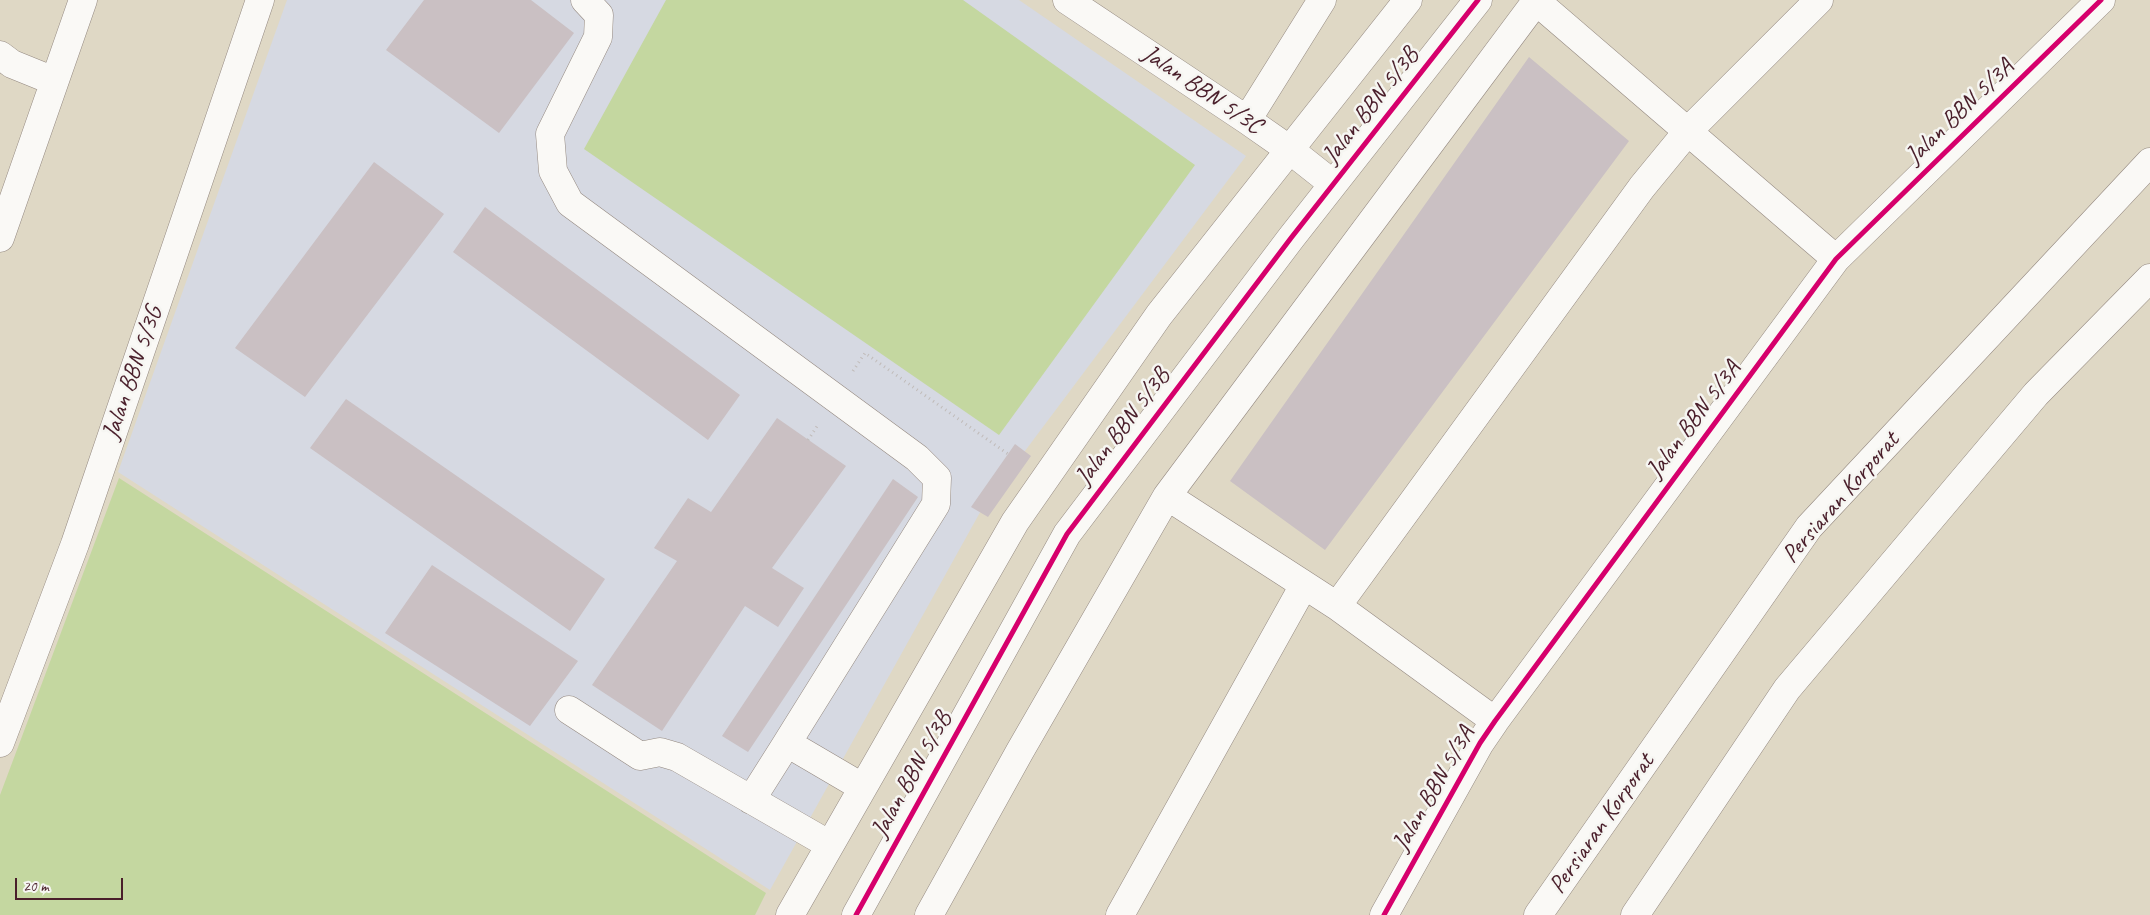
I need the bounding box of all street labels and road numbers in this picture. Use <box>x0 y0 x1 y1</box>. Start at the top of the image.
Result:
street label: Jalan BBN 5/3C <box>1136 39 1268 141</box>
street label: Jalan BBN 5/3B <box>1316 42 1426 170</box>
street label: Jalan BBN 5/3A <box>1900 53 2020 171</box>
street label: Jalan BBN 5/3G <box>96 303 170 443</box>
street label: Jalan BBN 5/3A <box>1640 355 1748 485</box>
street label: Jalan BBN 5/3B <box>1069 362 1177 492</box>
street label: Persiaran Korporat <box>1776 426 1906 570</box>
street label: Jalan BBN 5/3B <box>865 707 959 843</box>
street label: Jalan BBN 5/3A <box>1386 721 1482 857</box>
street label: Persiaran Korporat <box>1543 748 1661 900</box>

